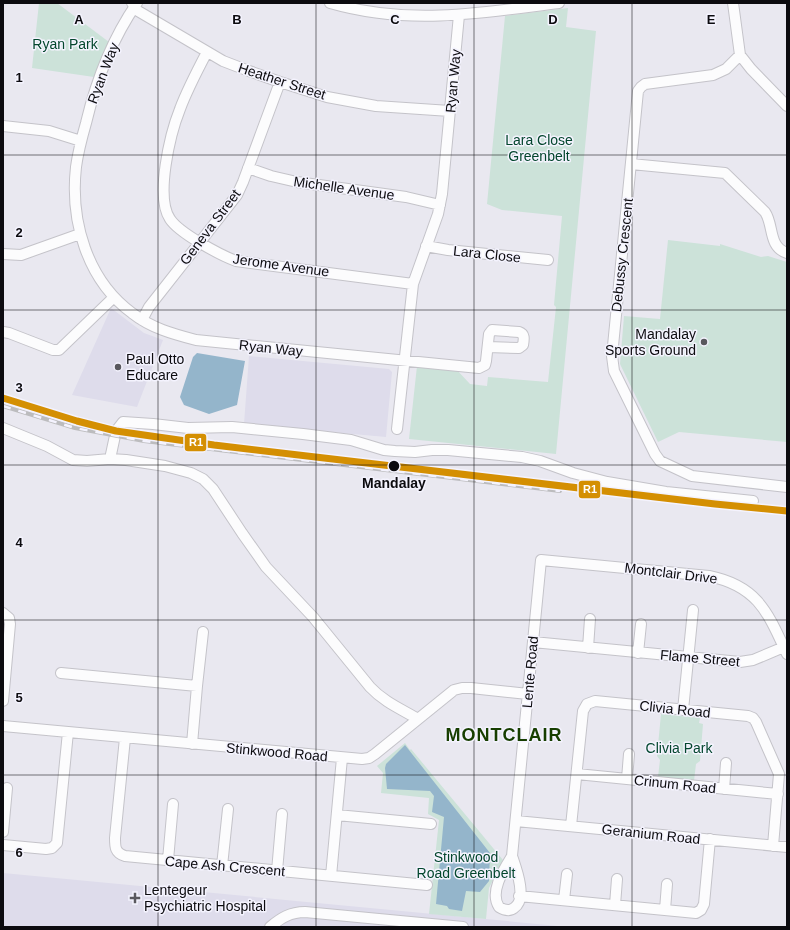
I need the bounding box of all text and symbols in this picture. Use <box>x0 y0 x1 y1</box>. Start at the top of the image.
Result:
text: A <box>74 12 84 27</box>
text: B <box>232 12 242 27</box>
text: C <box>390 12 400 27</box>
text: D <box>548 12 558 27</box>
text: E <box>707 12 716 27</box>
park label: Ryan Park <box>32 36 99 52</box>
street label: Ryan Way <box>84 40 122 106</box>
street label: Ryan Way <box>442 48 464 114</box>
street label: Heather Street <box>236 59 328 103</box>
text: 1 <box>15 70 23 85</box>
park label: Lara Close Greenbelt <box>505 132 573 164</box>
street label: Michelle Avenue <box>293 173 396 203</box>
street label: Geneva Street <box>176 186 244 268</box>
street label: Debussy Crescent <box>608 197 636 313</box>
text: 2 <box>15 225 23 240</box>
street label: Lara Close <box>452 243 522 266</box>
street label: Jerome Avenue <box>232 250 330 280</box>
place label: Mandalay Sports Ground <box>605 326 696 358</box>
street label: Ryan Way <box>238 337 304 359</box>
marker: Mandalay Sports Ground <box>699 337 709 347</box>
place label: Paul Otto Educare <box>126 351 185 383</box>
marker: Paul Otto Educare <box>113 362 123 372</box>
text: 3 <box>15 380 23 395</box>
line badge: R1 <box>184 433 207 452</box>
text: R1 <box>189 436 203 448</box>
marker: Mandalay <box>387 459 401 473</box>
place label: Mandalay <box>362 475 426 491</box>
line badge: R1 <box>578 480 601 499</box>
text: R1 <box>583 483 597 495</box>
text: 4 <box>15 535 23 550</box>
street label: Montclair Drive <box>624 559 719 587</box>
street label: Lente Road <box>519 635 541 709</box>
street label: Flame Street <box>659 647 741 669</box>
text: 5 <box>15 690 23 705</box>
street label: Clivia Road <box>639 697 711 721</box>
district label: MONTCLAIR <box>446 725 562 745</box>
street label: Stinkwood Road <box>226 740 328 764</box>
park label: Clivia Park <box>646 740 713 756</box>
street label: Crinum Road <box>633 772 717 796</box>
street label: Geranium Road <box>601 821 701 847</box>
text: 6 <box>15 845 23 860</box>
park label: Stinkwood Road Greenbelt <box>417 849 516 881</box>
street label: Cape Ash Crescent <box>164 853 286 879</box>
place label: Lentegeur Psychiatric Hospital <box>144 882 266 914</box>
marker: Lentegeur Psychiatric Hospital <box>129 892 141 904</box>

